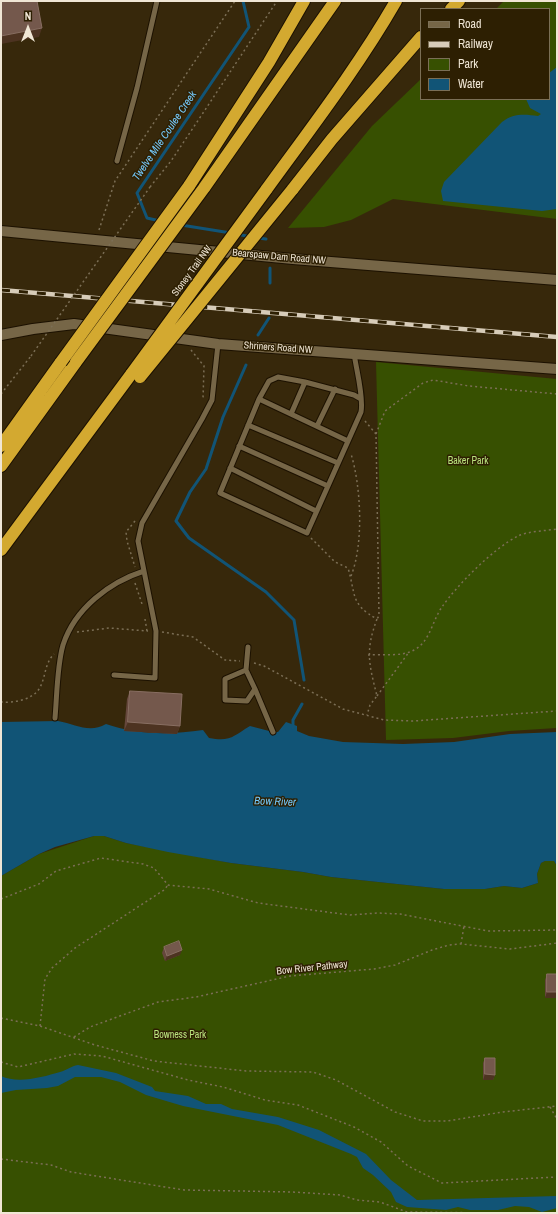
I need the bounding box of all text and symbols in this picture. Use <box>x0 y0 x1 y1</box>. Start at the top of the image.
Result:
north arrow <box>8 8 48 48</box>
legend <box>420 8 550 100</box>
text: N <box>25 9 31 23</box>
text: Road <box>458 16 482 32</box>
text: Railway <box>458 36 493 52</box>
text: Park <box>458 56 478 72</box>
text: Water <box>458 76 484 92</box>
water label: Twelve Mile Coulee Creek <box>130 89 200 183</box>
street label: Stoney Trail NW <box>170 243 214 299</box>
street label: Bearspaw Dam Road NW <box>232 247 326 267</box>
street label: Shriners Road NW <box>243 340 313 356</box>
park label: Baker Park <box>448 455 488 467</box>
water label: Bow River <box>254 795 296 809</box>
street label: Bow River Pathway <box>276 958 348 978</box>
park label: Bowness Park <box>154 1029 206 1041</box>

